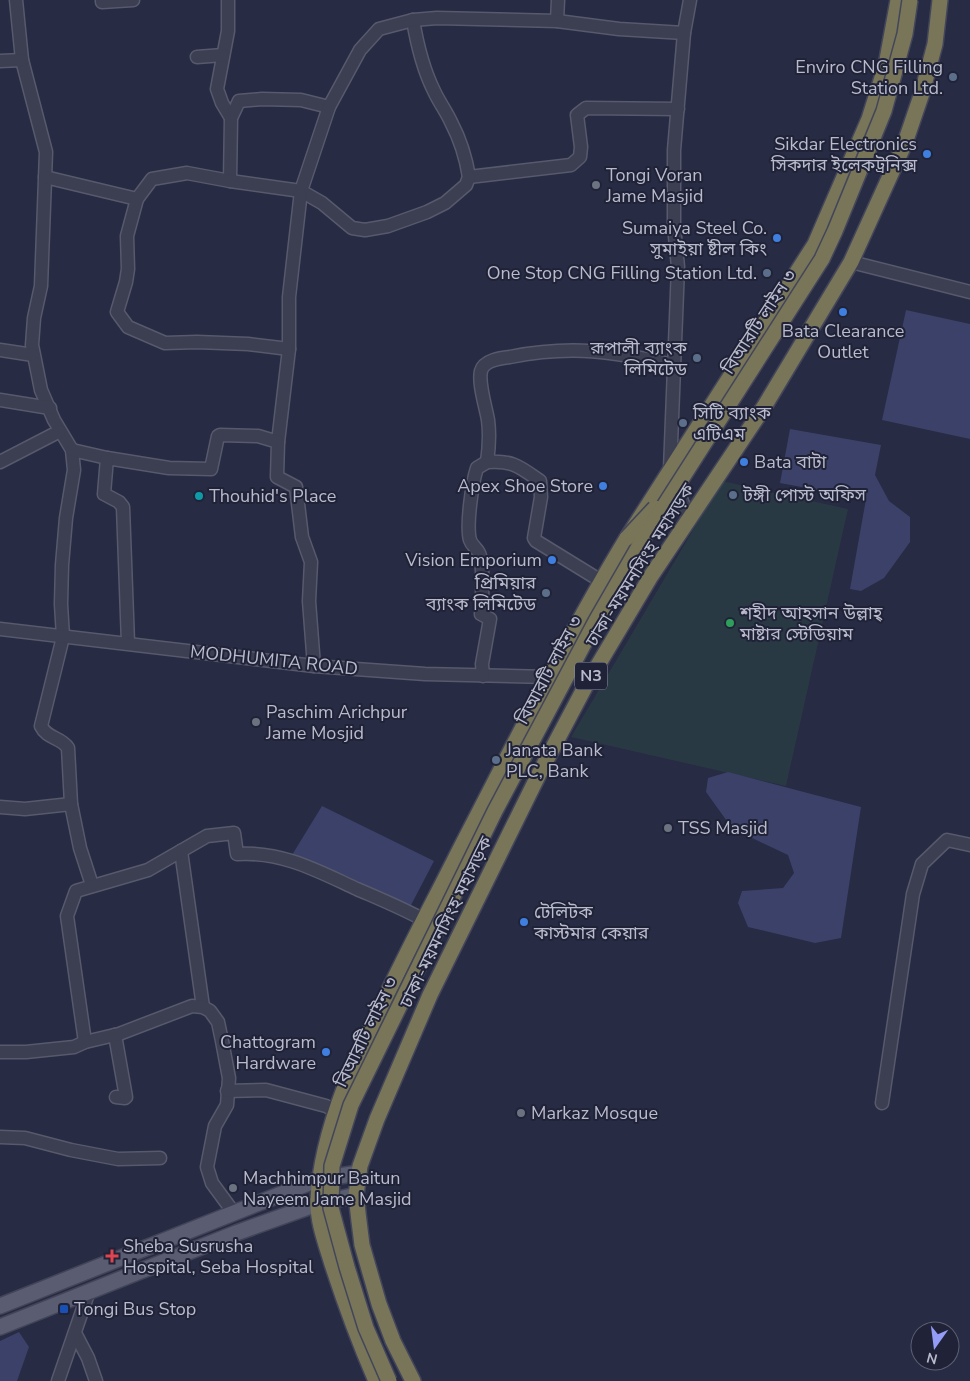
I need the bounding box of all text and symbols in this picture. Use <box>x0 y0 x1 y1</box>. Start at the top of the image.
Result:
place label: Enviro CNG Filling Station Ltd. <box>795 55 943 100</box>
marker: Enviro CNG Filling Station Ltd. <box>947 71 959 83</box>
place label: Sikdar Electronics সিকদার ইলেকট্রনিক্স <box>770 132 918 177</box>
marker: Sikdar Electronics সিকদার ইলেকট্রনিক্স <box>921 148 933 160</box>
place label: Tongi Voran Jame Masjid <box>605 163 704 208</box>
marker: Tongi Voran Jame Masjid <box>590 179 602 191</box>
place label: Sumaiya Steel Co. সুমাইয়া ষ্টীল কিং <box>622 216 767 261</box>
marker: Sumaiya Steel Co. সুমাইয়া ষ্টীল কিং <box>771 232 783 244</box>
place label: One Stop CNG Filling Station Ltd. <box>487 261 757 285</box>
street label: বিআরটি লাইন ৩ <box>716 265 802 380</box>
marker: One Stop CNG Filling Station Ltd. <box>761 267 773 279</box>
marker: Bata Clearance Outlet <box>837 306 849 318</box>
place label: Bata Clearance Outlet <box>782 319 904 364</box>
place label: রূপালী ব্যাংক লিমিটেড <box>589 336 687 381</box>
marker: রূপালী ব্যাংক লিমিটেড <box>691 352 703 364</box>
place label: সিটি ব্যাংক এটিএম <box>692 401 772 446</box>
marker: সিটি ব্যাংক এটিএম <box>677 417 689 429</box>
place label: Bata বাটা <box>754 450 827 474</box>
marker: Bata বাটা <box>738 456 750 468</box>
place label: Apex Shoe Store <box>457 474 593 498</box>
street label: ঢাকা-ময়মনসিংহ মহাসড়ক <box>580 479 700 652</box>
marker: Apex Shoe Store <box>597 480 609 492</box>
place label: টঙ্গী পোস্ট অফিস <box>742 483 867 507</box>
place label: Thouhid's Place <box>209 484 336 508</box>
marker: টঙ্গী পোস্ট অফিস <box>727 489 739 501</box>
marker: Thouhid's Place <box>193 490 205 502</box>
place label: Vision Emporium <box>404 548 542 572</box>
marker: Vision Emporium <box>546 554 558 566</box>
place label: প্রিমিয়ার ব্যাংক লিমিটেড <box>425 571 536 616</box>
marker: প্রিমিয়ার ব্যাংক লিমিটেড <box>540 587 552 599</box>
place label: শহীদ আহসান উল্লাহ্‌ মাষ্টার স্টেডিয়াম <box>739 601 883 646</box>
street label: বিআরটি লাইন ৩ <box>510 611 588 730</box>
marker: শহীদ আহসান উল্লাহ্‌ মাষ্টার স্টেডিয়াম <box>724 617 736 629</box>
street label: MODHUMITA ROAD <box>189 639 359 681</box>
road number: N3 <box>575 662 607 689</box>
place label: Paschim Arichpur Jame Mosjid <box>265 700 408 745</box>
marker: Paschim Arichpur Jame Mosjid <box>250 716 262 728</box>
place label: Janata Bank PLC, Bank <box>505 738 604 783</box>
marker: Janata Bank PLC, Bank <box>490 754 502 766</box>
place label: TSS Masjid <box>678 816 768 840</box>
marker: TSS Masjid <box>662 822 674 834</box>
street label: ঢাকা-ময়মনসিংহ মহাসড়ক <box>394 832 498 1013</box>
place label: টেলিটক কাস্টমার কেয়ার <box>533 900 649 945</box>
marker: টেলিটক কাস্টমার কেয়ার <box>518 916 530 928</box>
street label: বিআরটি লাইন ৩ <box>328 972 403 1092</box>
place label: Chattogram Hardware <box>220 1030 316 1075</box>
marker: Chattogram Hardware <box>320 1046 332 1058</box>
place label: Markaz Mosque <box>531 1101 658 1125</box>
marker: Markaz Mosque <box>515 1107 527 1119</box>
place label: Machhimpur Baitun Nayeem Jame Masjid <box>243 1166 412 1211</box>
marker: Machhimpur Baitun Nayeem Jame Masjid <box>227 1182 239 1194</box>
place label: Sheba Susrusha Hospital, Seba Hospital <box>123 1234 314 1279</box>
marker: Sheba Susrusha Hospital, Seba Hospital <box>105 1249 119 1263</box>
place label: Tongi Bus Stop <box>74 1297 196 1321</box>
marker: Tongi Bus Stop <box>58 1303 70 1315</box>
north arrow <box>910 1321 960 1371</box>
text: N <box>925 1348 939 1369</box>

